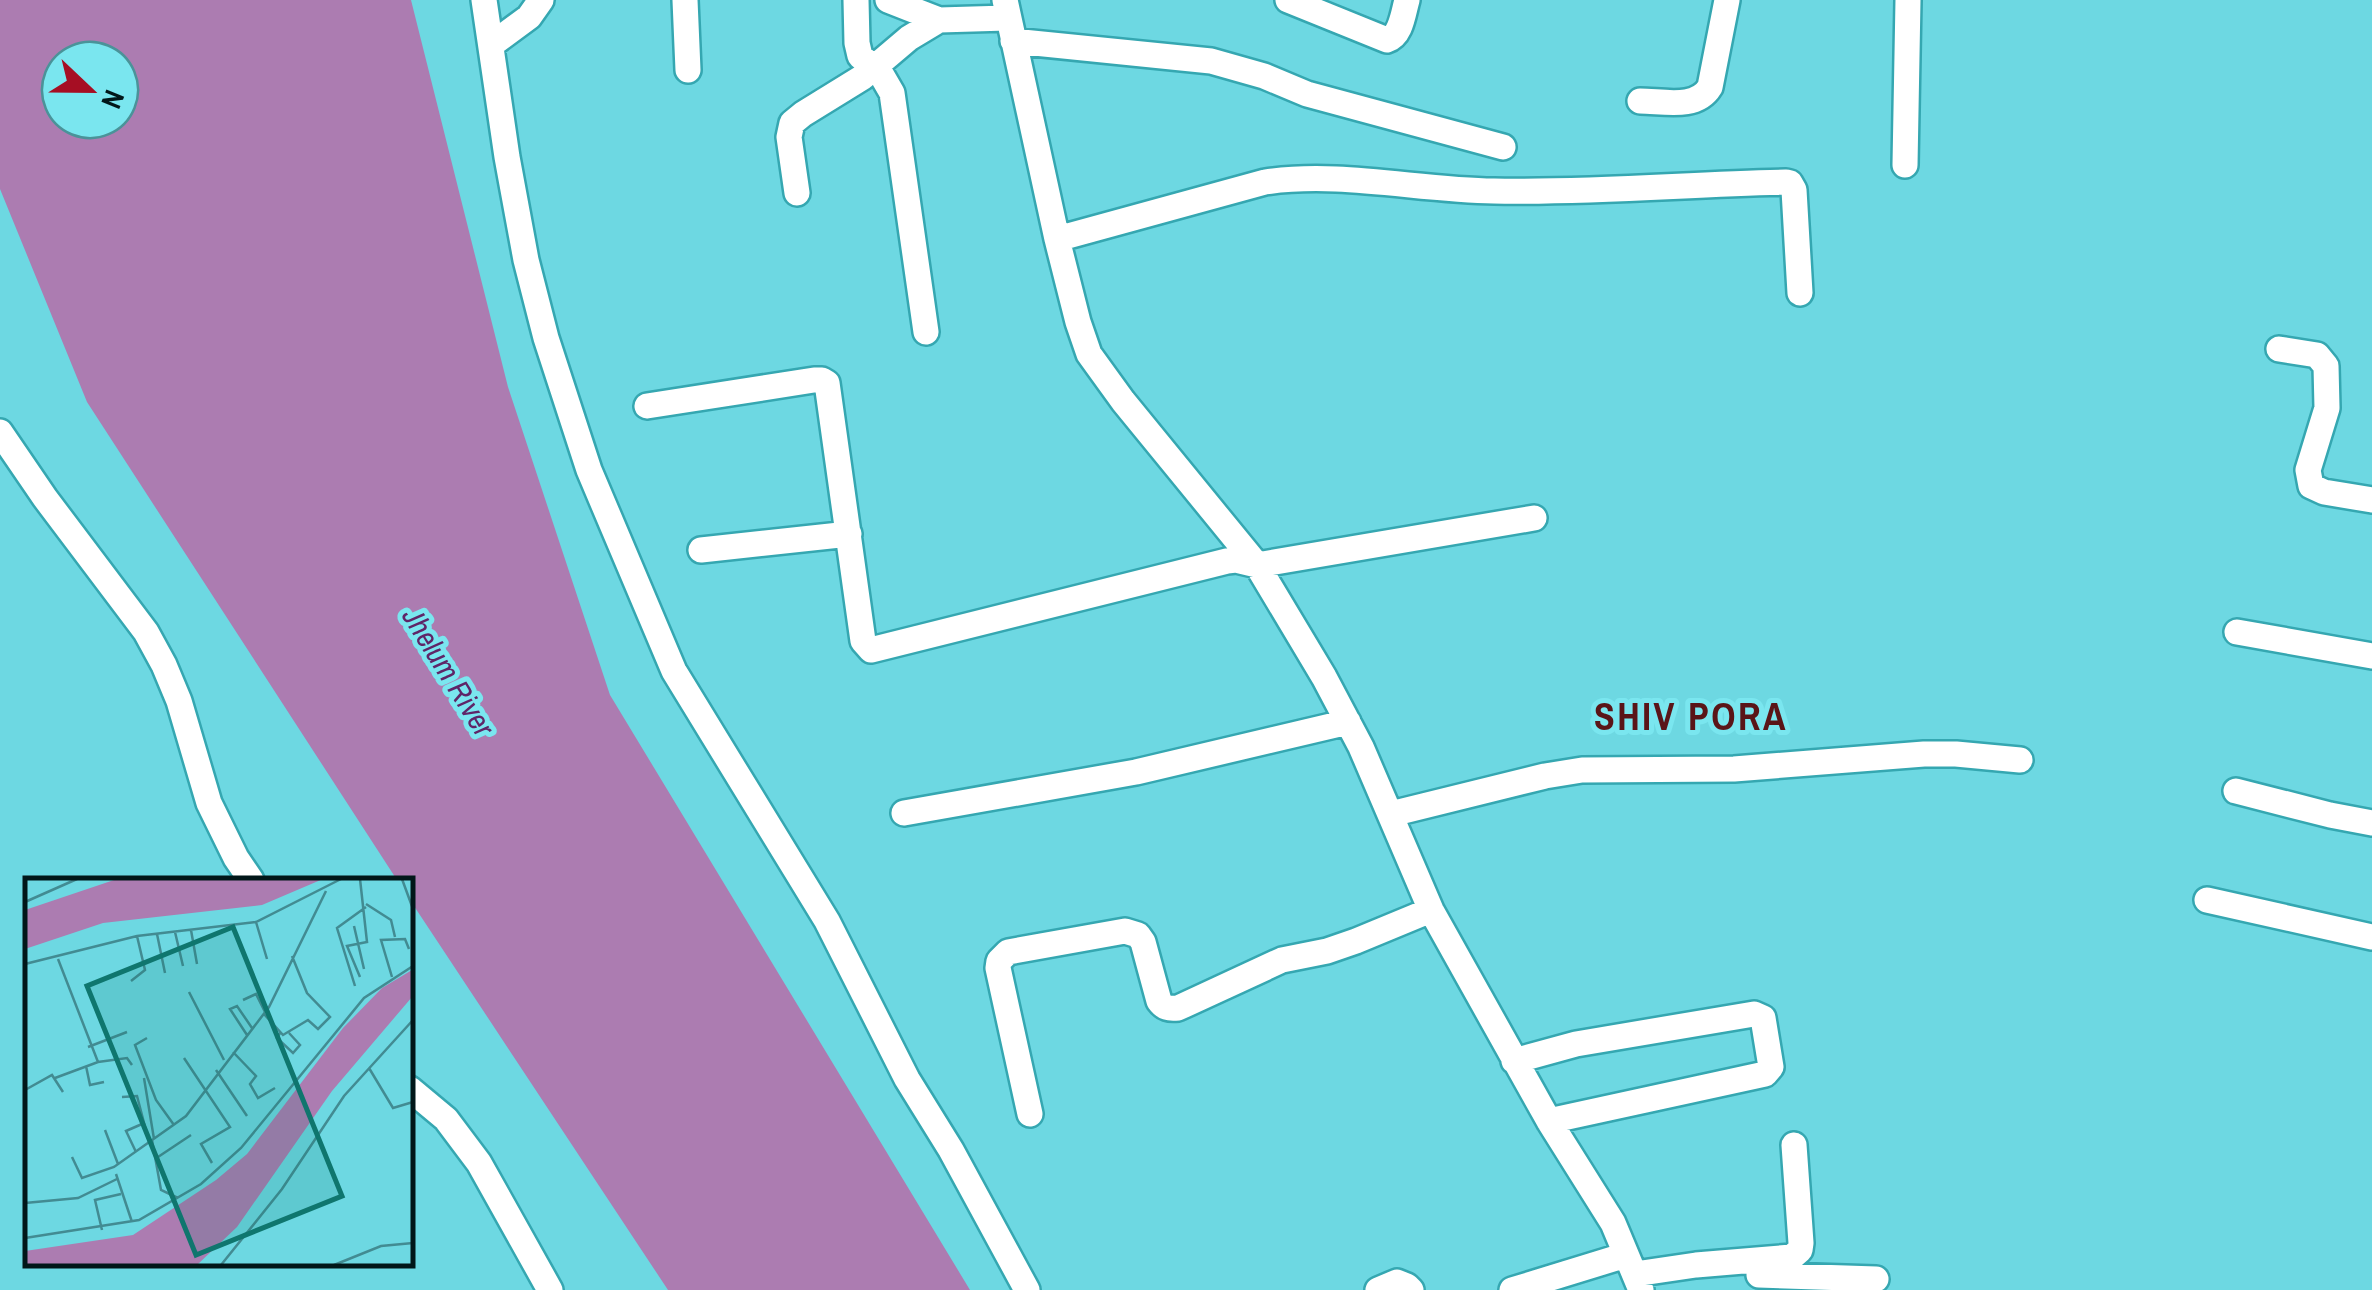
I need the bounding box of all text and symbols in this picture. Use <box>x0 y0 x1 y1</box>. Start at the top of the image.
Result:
north arrow <box>40 40 140 140</box>
text: N <box>92 85 134 114</box>
water label: Jhelum River <box>393 599 505 744</box>
district label: SHIV PORA <box>1594 691 1788 742</box>
inset map <box>25 878 412 1265</box>

